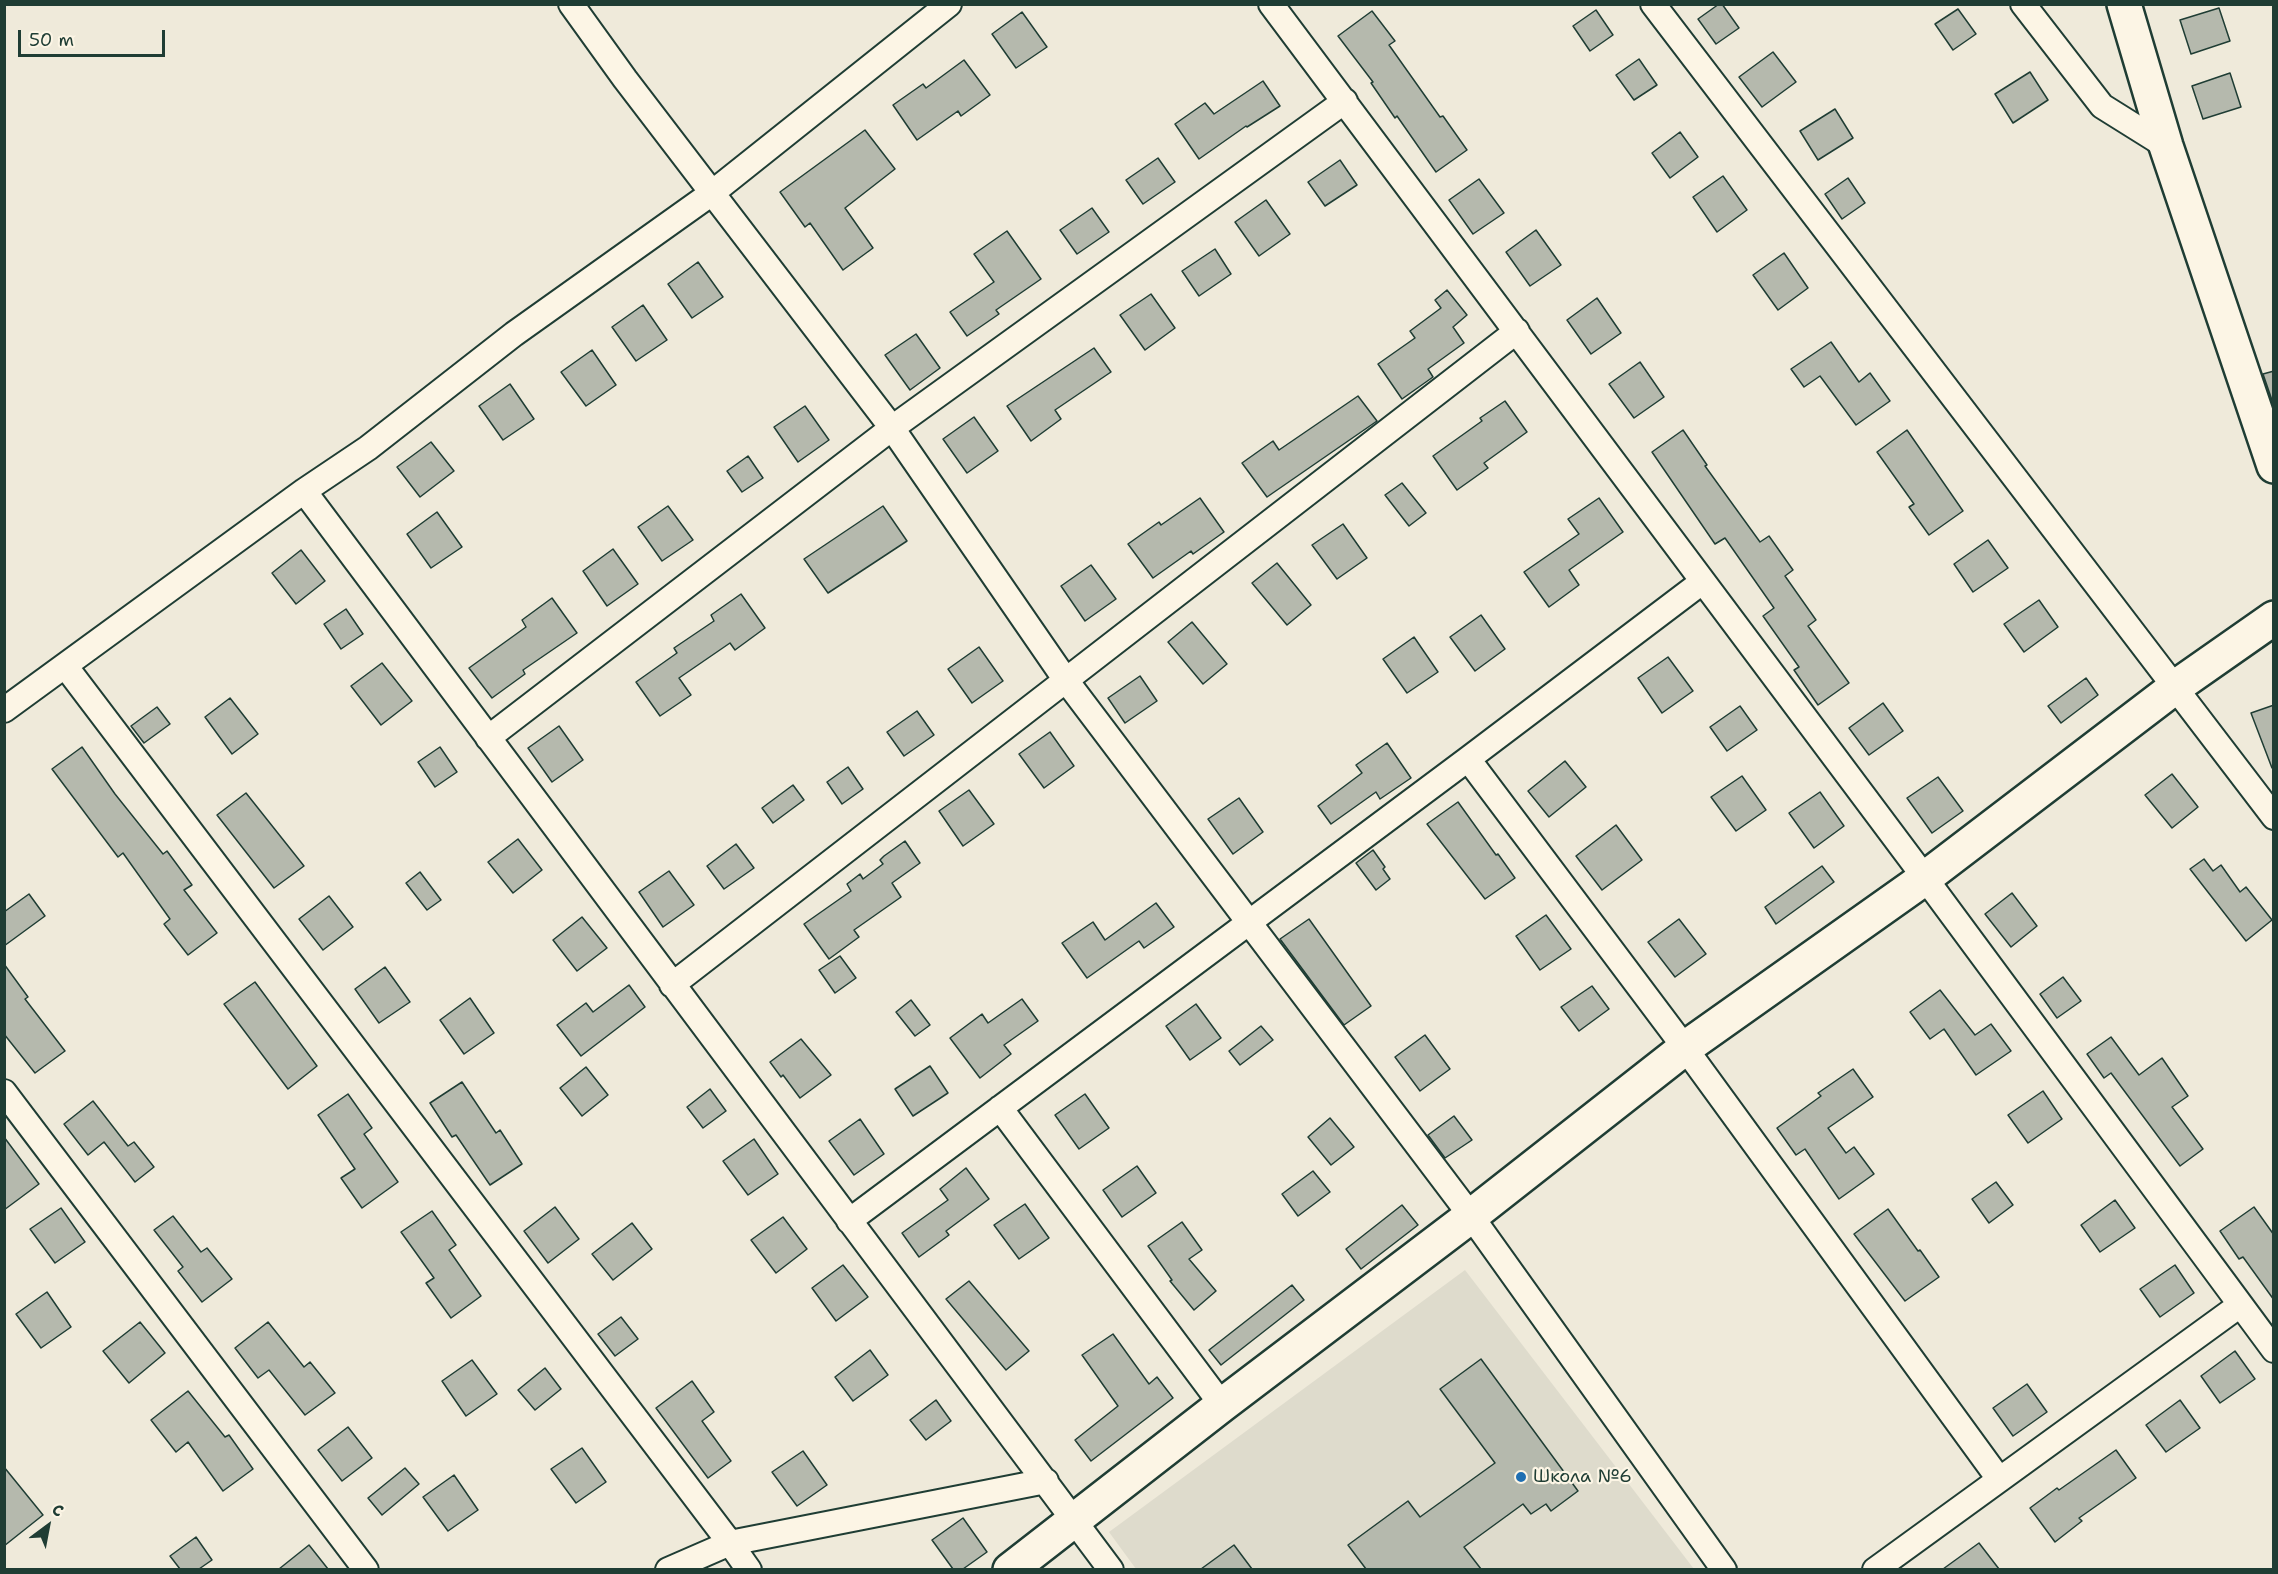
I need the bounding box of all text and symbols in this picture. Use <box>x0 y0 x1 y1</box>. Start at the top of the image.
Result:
scale bar <box>21 18 168 56</box>
text: 50 m <box>29 28 74 52</box>
place label: Школа №6 <box>1533 1466 1632 1488</box>
marker: Школа №6 <box>1514 1470 1528 1484</box>
north arrow <box>18 1496 78 1556</box>
text: С <box>48 1499 68 1522</box>

